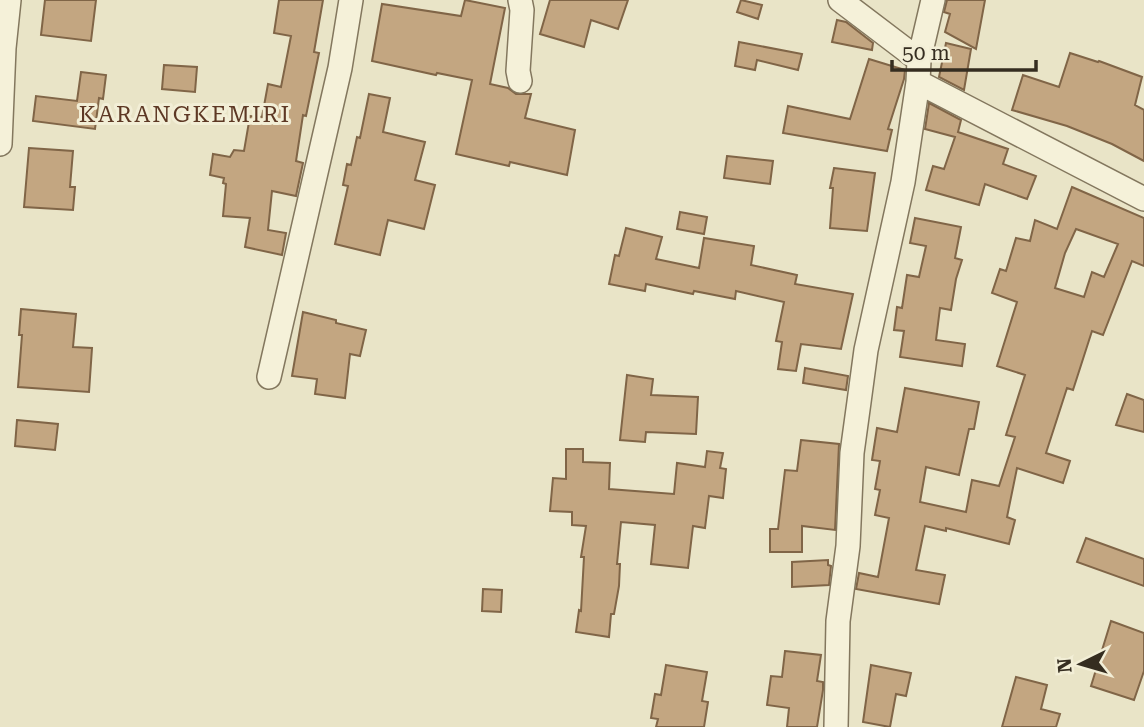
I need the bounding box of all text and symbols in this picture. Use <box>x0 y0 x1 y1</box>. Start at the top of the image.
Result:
scale bar <box>892 28 1036 72</box>
text: 50 m <box>902 41 950 65</box>
district label: KARANGKEMIRI <box>79 101 291 128</box>
north arrow <box>1046 629 1116 699</box>
text: N <box>1052 657 1077 674</box>

